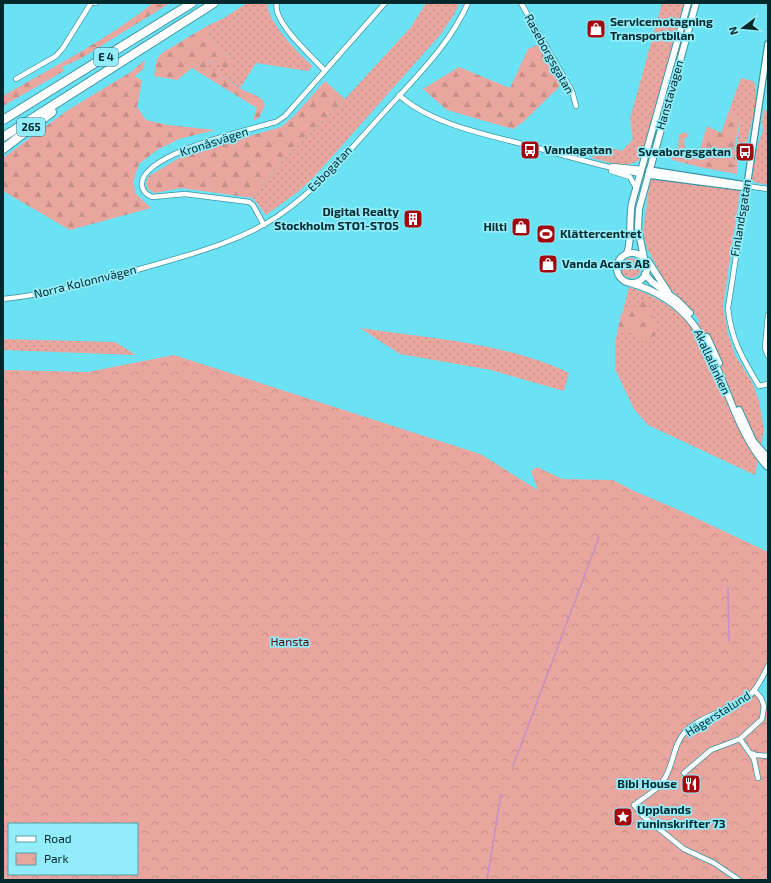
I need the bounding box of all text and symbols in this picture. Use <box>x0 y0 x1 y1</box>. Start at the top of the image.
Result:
north arrow <box>723 8 763 48</box>
street label: Raseborgsgatan <box>522 11 578 96</box>
place label: Servicemotagning Transportbilan <box>610 14 713 42</box>
shop icon: Servicemotagning Transportbilan <box>585 18 607 40</box>
text: N <box>726 25 740 37</box>
road number: E 4 <box>94 48 118 66</box>
street label: Hanstavägen <box>652 58 686 131</box>
road number: 265 <box>17 118 45 136</box>
street label: Kronåsvägen <box>178 123 250 159</box>
bus stop icon: Vandagatan <box>519 139 541 161</box>
bus stop icon: Sveaborgsgatan <box>734 141 756 163</box>
place label: Vandagatan <box>544 142 612 156</box>
street label: Esbogatan <box>304 143 354 194</box>
place label: Sveaborgsgatan <box>638 144 731 158</box>
street label: Finlandsgatan <box>727 178 753 257</box>
place label: Digital Realty Stockholm STO1-STO5 <box>274 204 399 232</box>
building icon: Digital Realty Stockholm STO1-STO5 <box>402 208 424 230</box>
shop icon: Hilti <box>510 216 532 238</box>
place label: Hilti <box>483 219 507 233</box>
sports icon: Klättercentret <box>535 223 557 245</box>
place label: Klättercentret <box>560 226 642 240</box>
shop icon: Vanda Acars AB <box>537 253 559 275</box>
place label: Vanda Acars AB <box>562 256 650 270</box>
street label: Norra Kolonnvägen <box>32 262 138 301</box>
street label: Akallalänken <box>692 327 734 396</box>
park label: Hansta <box>271 634 309 648</box>
street label: Hägerstalund <box>682 688 753 739</box>
restaurant icon: Bibi House <box>680 773 702 795</box>
place label: Bibi House <box>617 776 677 790</box>
place label: Upplands runinskrifter 73 <box>637 802 726 830</box>
place icon: Upplands runinskrifter 73 <box>612 806 634 828</box>
legend <box>8 823 138 875</box>
text: Road <box>44 831 72 845</box>
text: Park <box>44 851 69 865</box>

